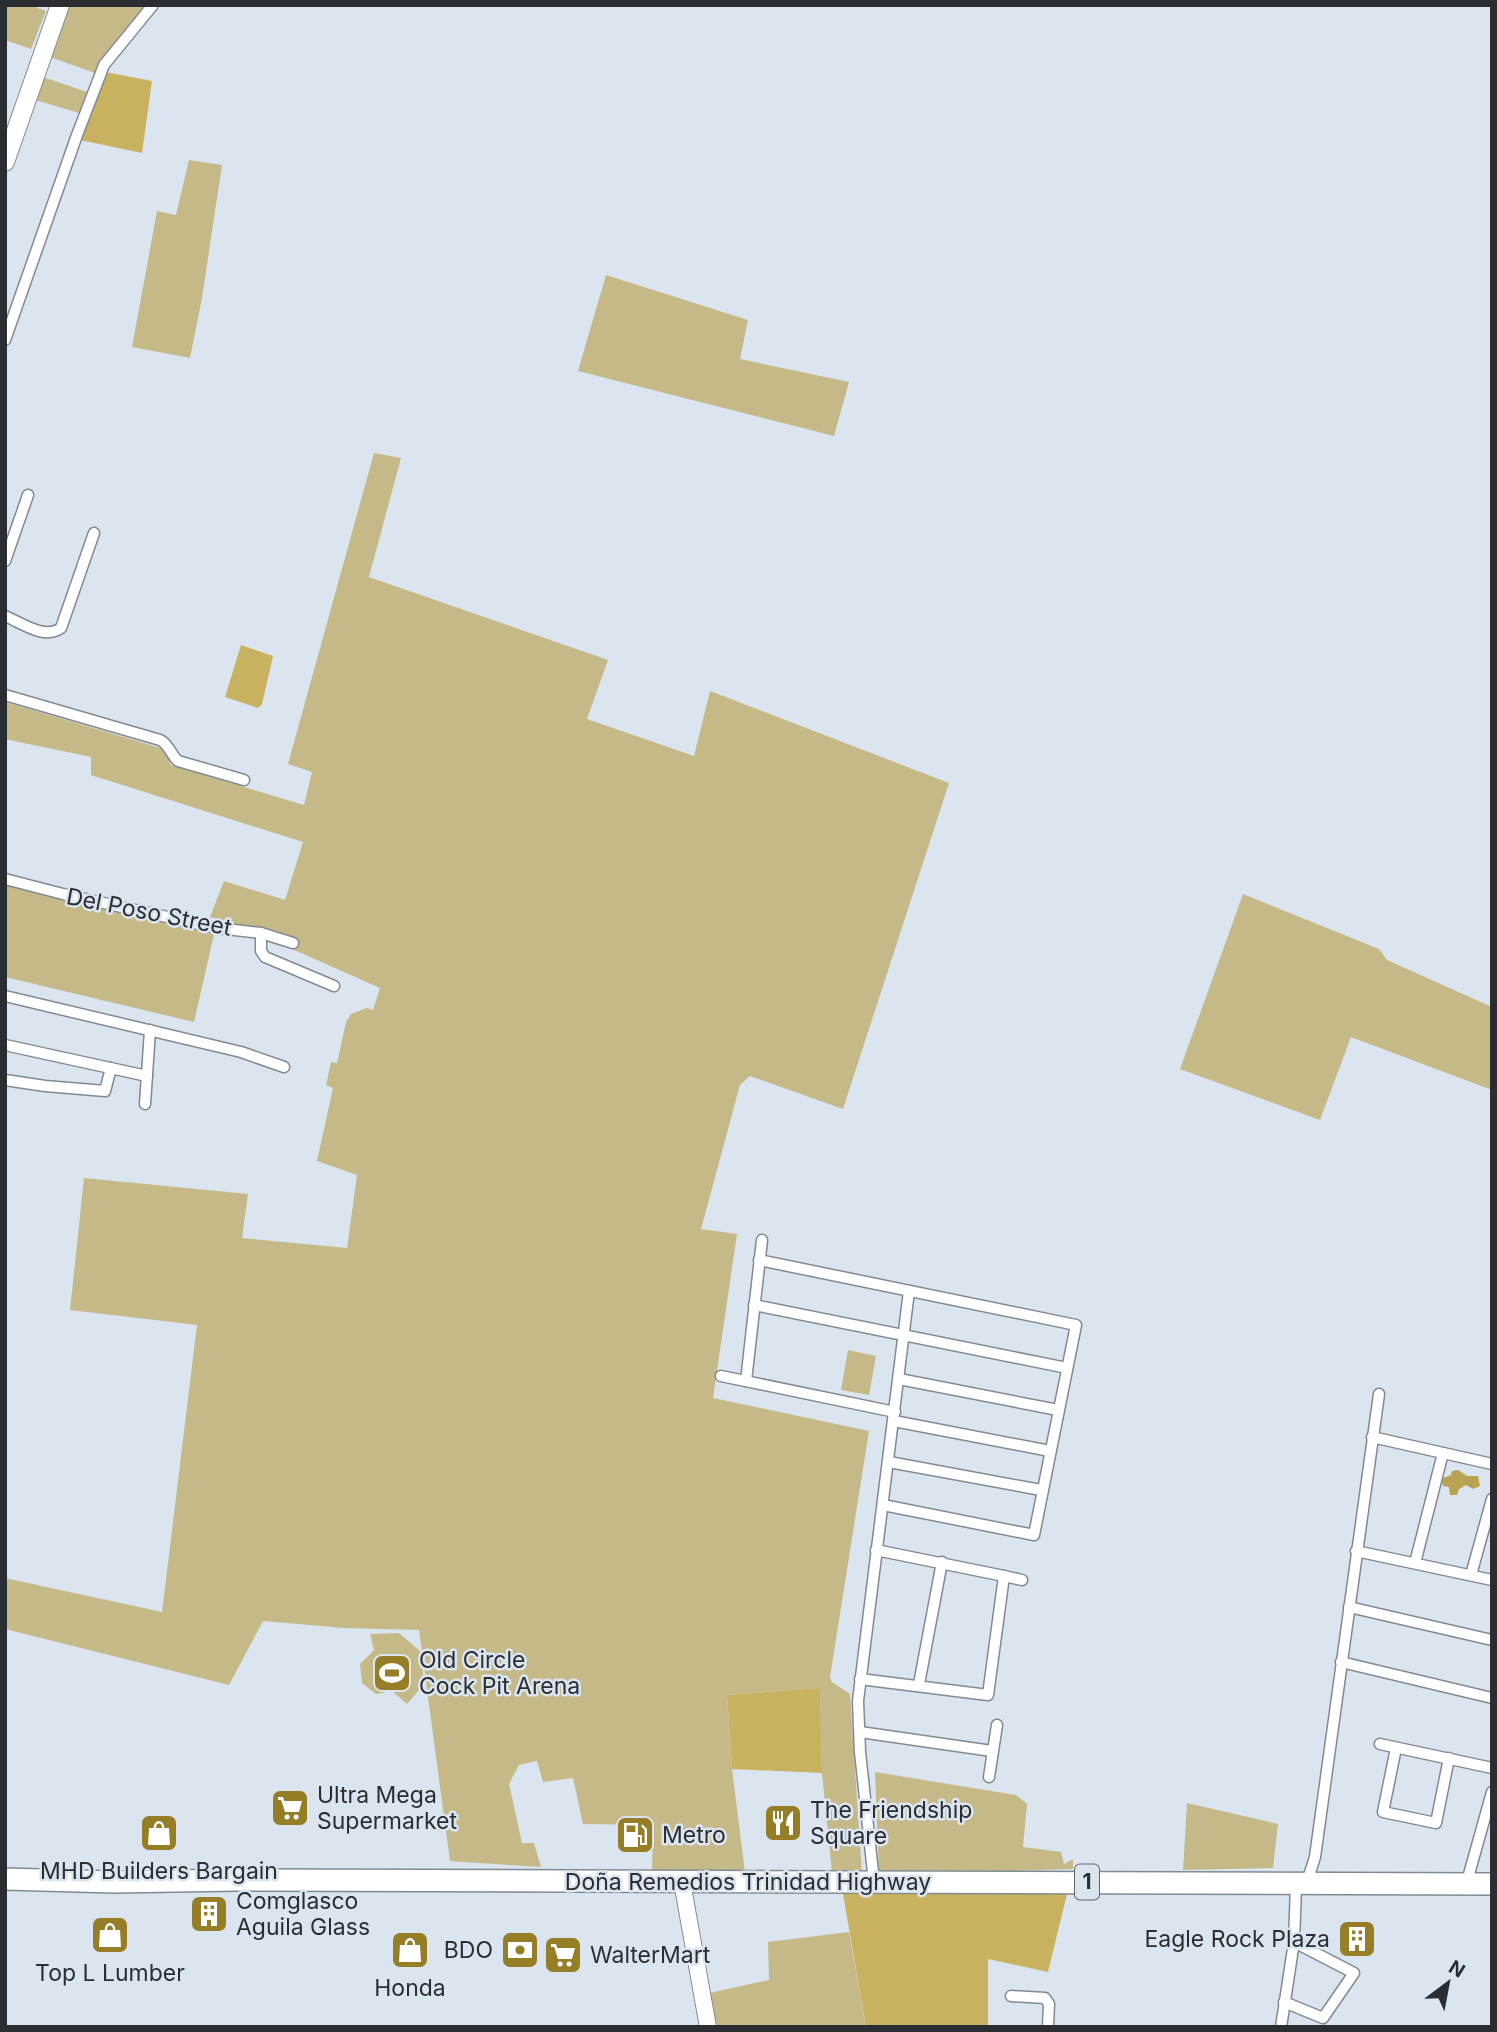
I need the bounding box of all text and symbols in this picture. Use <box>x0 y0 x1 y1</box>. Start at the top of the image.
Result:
street label: Del Poso Street <box>64 882 234 942</box>
place label: Old Circle Cock Pit Arena <box>419 1646 580 1700</box>
sports icon: Old Circle Cock Pit Arena <box>371 1652 413 1694</box>
place label: Ultra Mega Supermarket <box>317 1781 457 1835</box>
supermarket icon: Ultra Mega Supermarket <box>269 1787 311 1829</box>
place label: The Friendship Square <box>810 1796 972 1850</box>
restaurant icon: The Friendship Square <box>762 1802 804 1844</box>
shop icon: MHD Builders Bargain <box>138 1812 180 1854</box>
fuel station icon: Metro <box>614 1814 656 1856</box>
place label: Metro <box>662 1821 726 1849</box>
place label: MHD Builders Bargain <box>40 1857 278 1885</box>
road number: 1 <box>1075 1864 1099 1899</box>
street label: Doña Remedios Trinidad Highway <box>565 1868 931 1896</box>
place label: Comglasco Aguila Glass <box>236 1887 370 1941</box>
building icon: Comglasco Aguila Glass <box>188 1893 230 1935</box>
shop icon: Top L Lumber <box>89 1914 131 1956</box>
building icon: Eagle Rock Plaza <box>1336 1918 1378 1960</box>
place label: Eagle Rock Plaza <box>1144 1925 1330 1953</box>
shop icon: Honda <box>389 1929 431 1971</box>
bank icon: BDO <box>499 1929 541 1971</box>
supermarket icon: WalterMart <box>542 1934 584 1976</box>
place label: BDO <box>444 1936 493 1964</box>
place label: WalterMart <box>590 1941 711 1969</box>
north arrow <box>1413 1948 1483 2018</box>
text: N <box>1445 1955 1469 1983</box>
place label: Top L Lumber <box>35 1959 185 1987</box>
place label: Honda <box>374 1974 446 2002</box>

